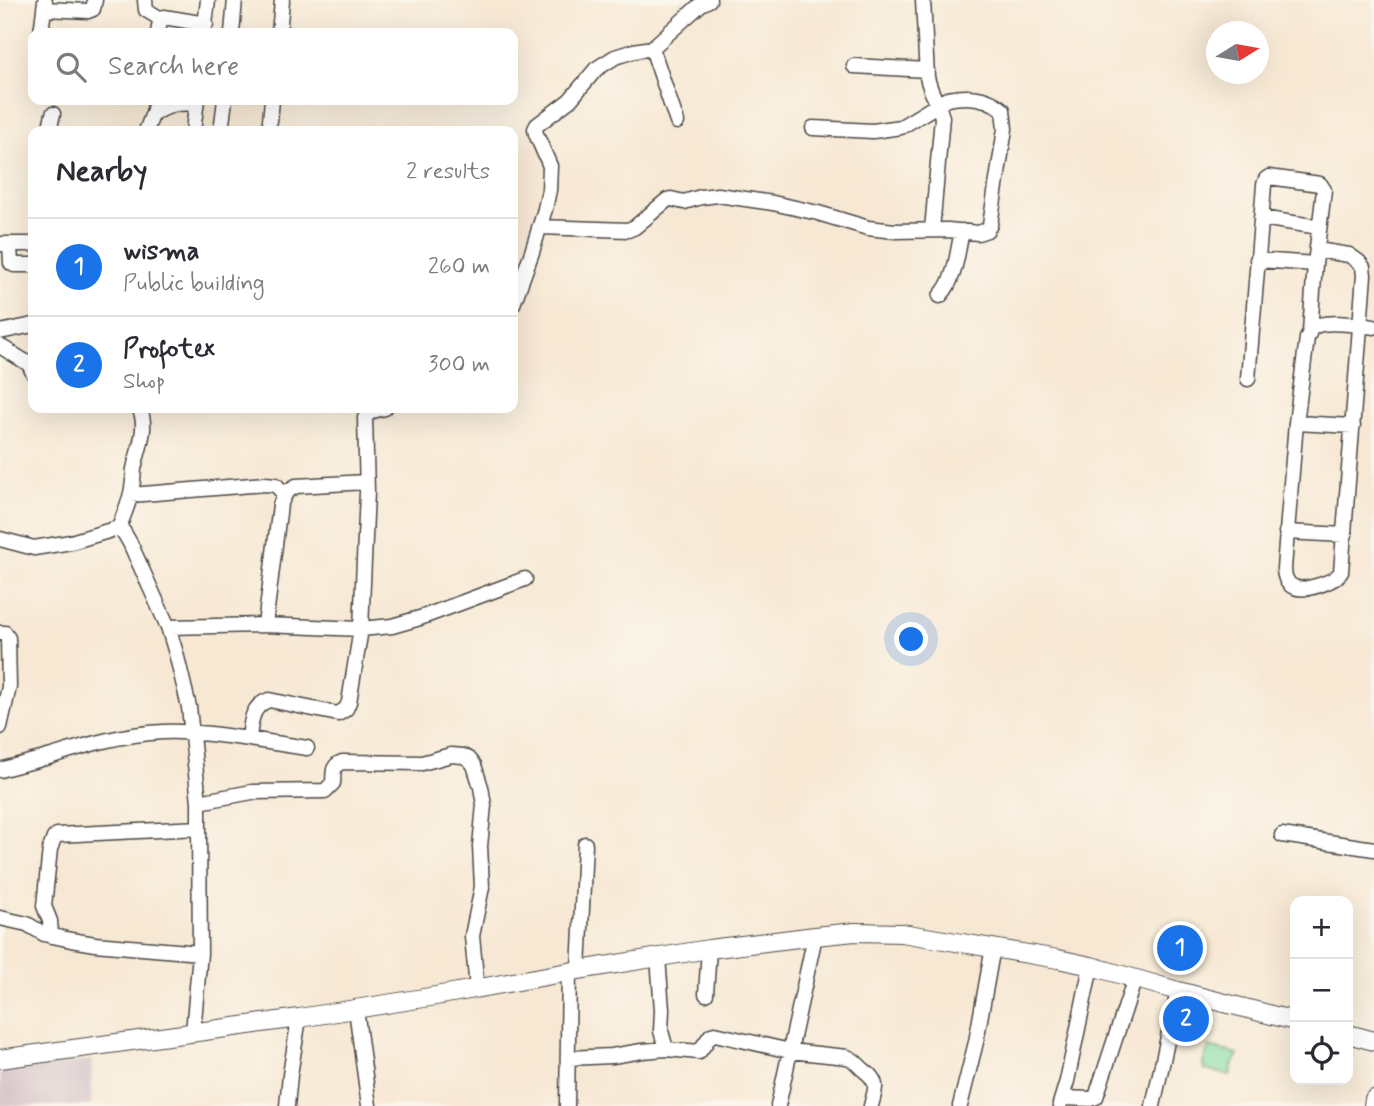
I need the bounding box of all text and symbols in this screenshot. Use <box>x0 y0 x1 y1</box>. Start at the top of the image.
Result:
north arrow <box>1206 21 1269 84</box>
search box <box>28 28 518 105</box>
icon: search <box>52 48 90 86</box>
text: Search here <box>108 50 239 84</box>
text: Nearby <box>56 152 147 191</box>
text: 2 results <box>406 157 490 187</box>
text: wisma <box>123 235 199 269</box>
text: 1 <box>74 252 84 282</box>
text: 260 m <box>428 252 490 282</box>
text: Public building <box>123 269 265 299</box>
text: Profotex <box>123 333 215 367</box>
text: 2 <box>73 350 85 380</box>
text: 300 m <box>428 350 490 380</box>
text: Shop <box>123 367 165 397</box>
your location <box>894 622 928 656</box>
map controls <box>1290 896 1353 1085</box>
button: + <box>1290 896 1353 959</box>
pin: 1 <box>1157 922 1203 974</box>
button: − <box>1290 959 1353 1022</box>
pin: 2 <box>1163 993 1209 1045</box>
button: locate <box>1290 1022 1353 1085</box>

